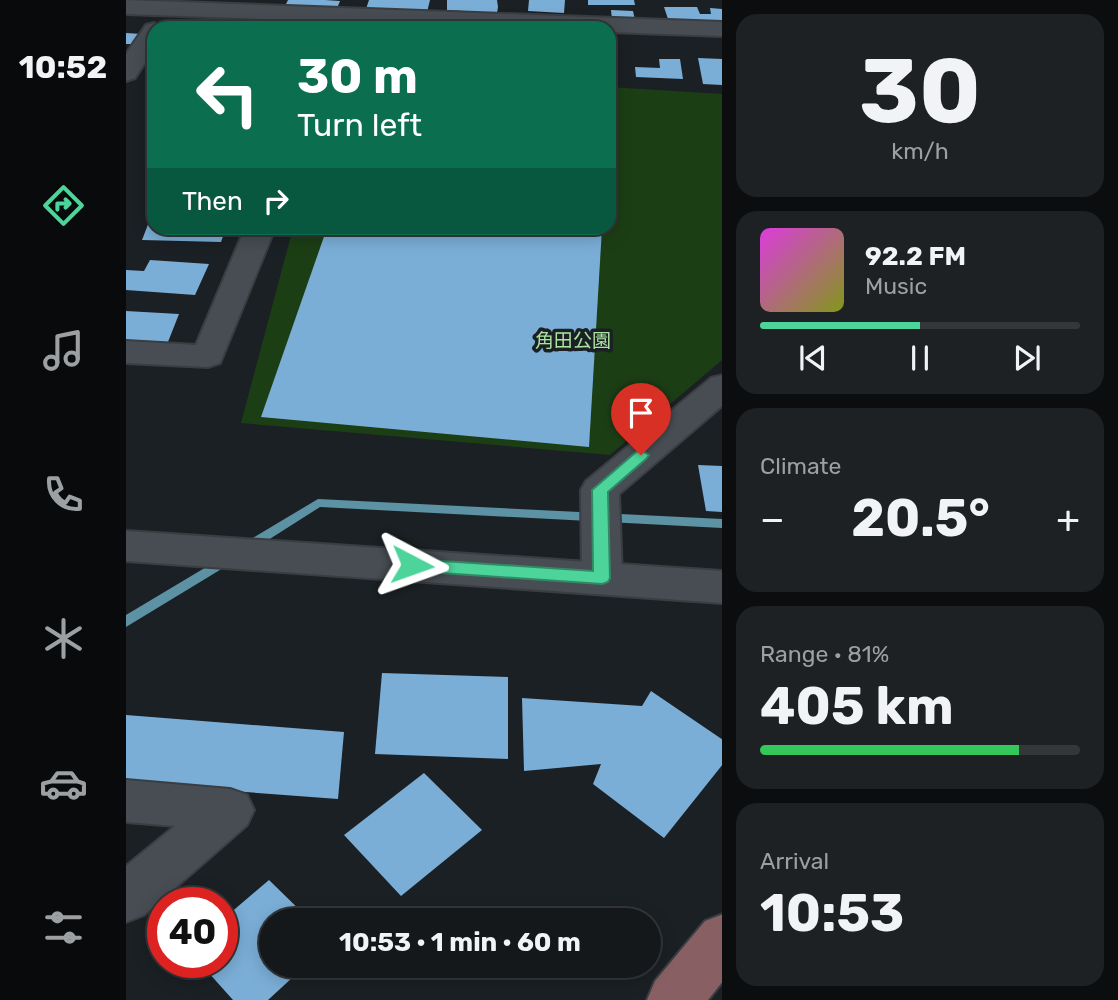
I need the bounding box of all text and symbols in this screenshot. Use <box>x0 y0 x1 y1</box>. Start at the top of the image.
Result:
text: 30 <box>859 37 981 145</box>
text: 30 m <box>297 47 418 105</box>
text: 10:52 <box>19 48 107 86</box>
icon: left <box>182 49 273 140</box>
text: Turn left <box>297 106 422 144</box>
text: km/h <box>891 137 949 165</box>
icon: directions <box>39 181 88 230</box>
icon: right <box>257 182 295 220</box>
text: Then <box>182 186 243 217</box>
text: 92.2 FM <box>865 241 966 272</box>
text: Music <box>865 272 927 300</box>
icon: music <box>39 326 88 375</box>
park label: 角田公園 <box>535 329 611 352</box>
icon: previous <box>794 339 832 377</box>
icon: pause <box>901 339 939 377</box>
icon: next <box>1008 339 1046 377</box>
pin <box>611 383 671 455</box>
icon: arrive <box>622 394 660 432</box>
text: Climate <box>760 452 841 480</box>
icon: phone <box>39 470 88 519</box>
text: 20.5° <box>851 487 990 549</box>
text: − <box>760 496 785 542</box>
text: + <box>1056 496 1080 542</box>
position arrow <box>375 528 449 602</box>
icon: climate <box>39 614 88 663</box>
text: Range · 81% <box>760 640 889 668</box>
text: 405 km <box>760 675 954 737</box>
icon: car <box>39 759 88 808</box>
text: Arrival <box>760 847 829 875</box>
text: 10:53 <box>760 882 904 944</box>
speed limit sign: 40 <box>147 887 238 978</box>
icon: filters <box>39 903 88 952</box>
text: 10:53 · 1 min · 60 m <box>339 927 581 958</box>

